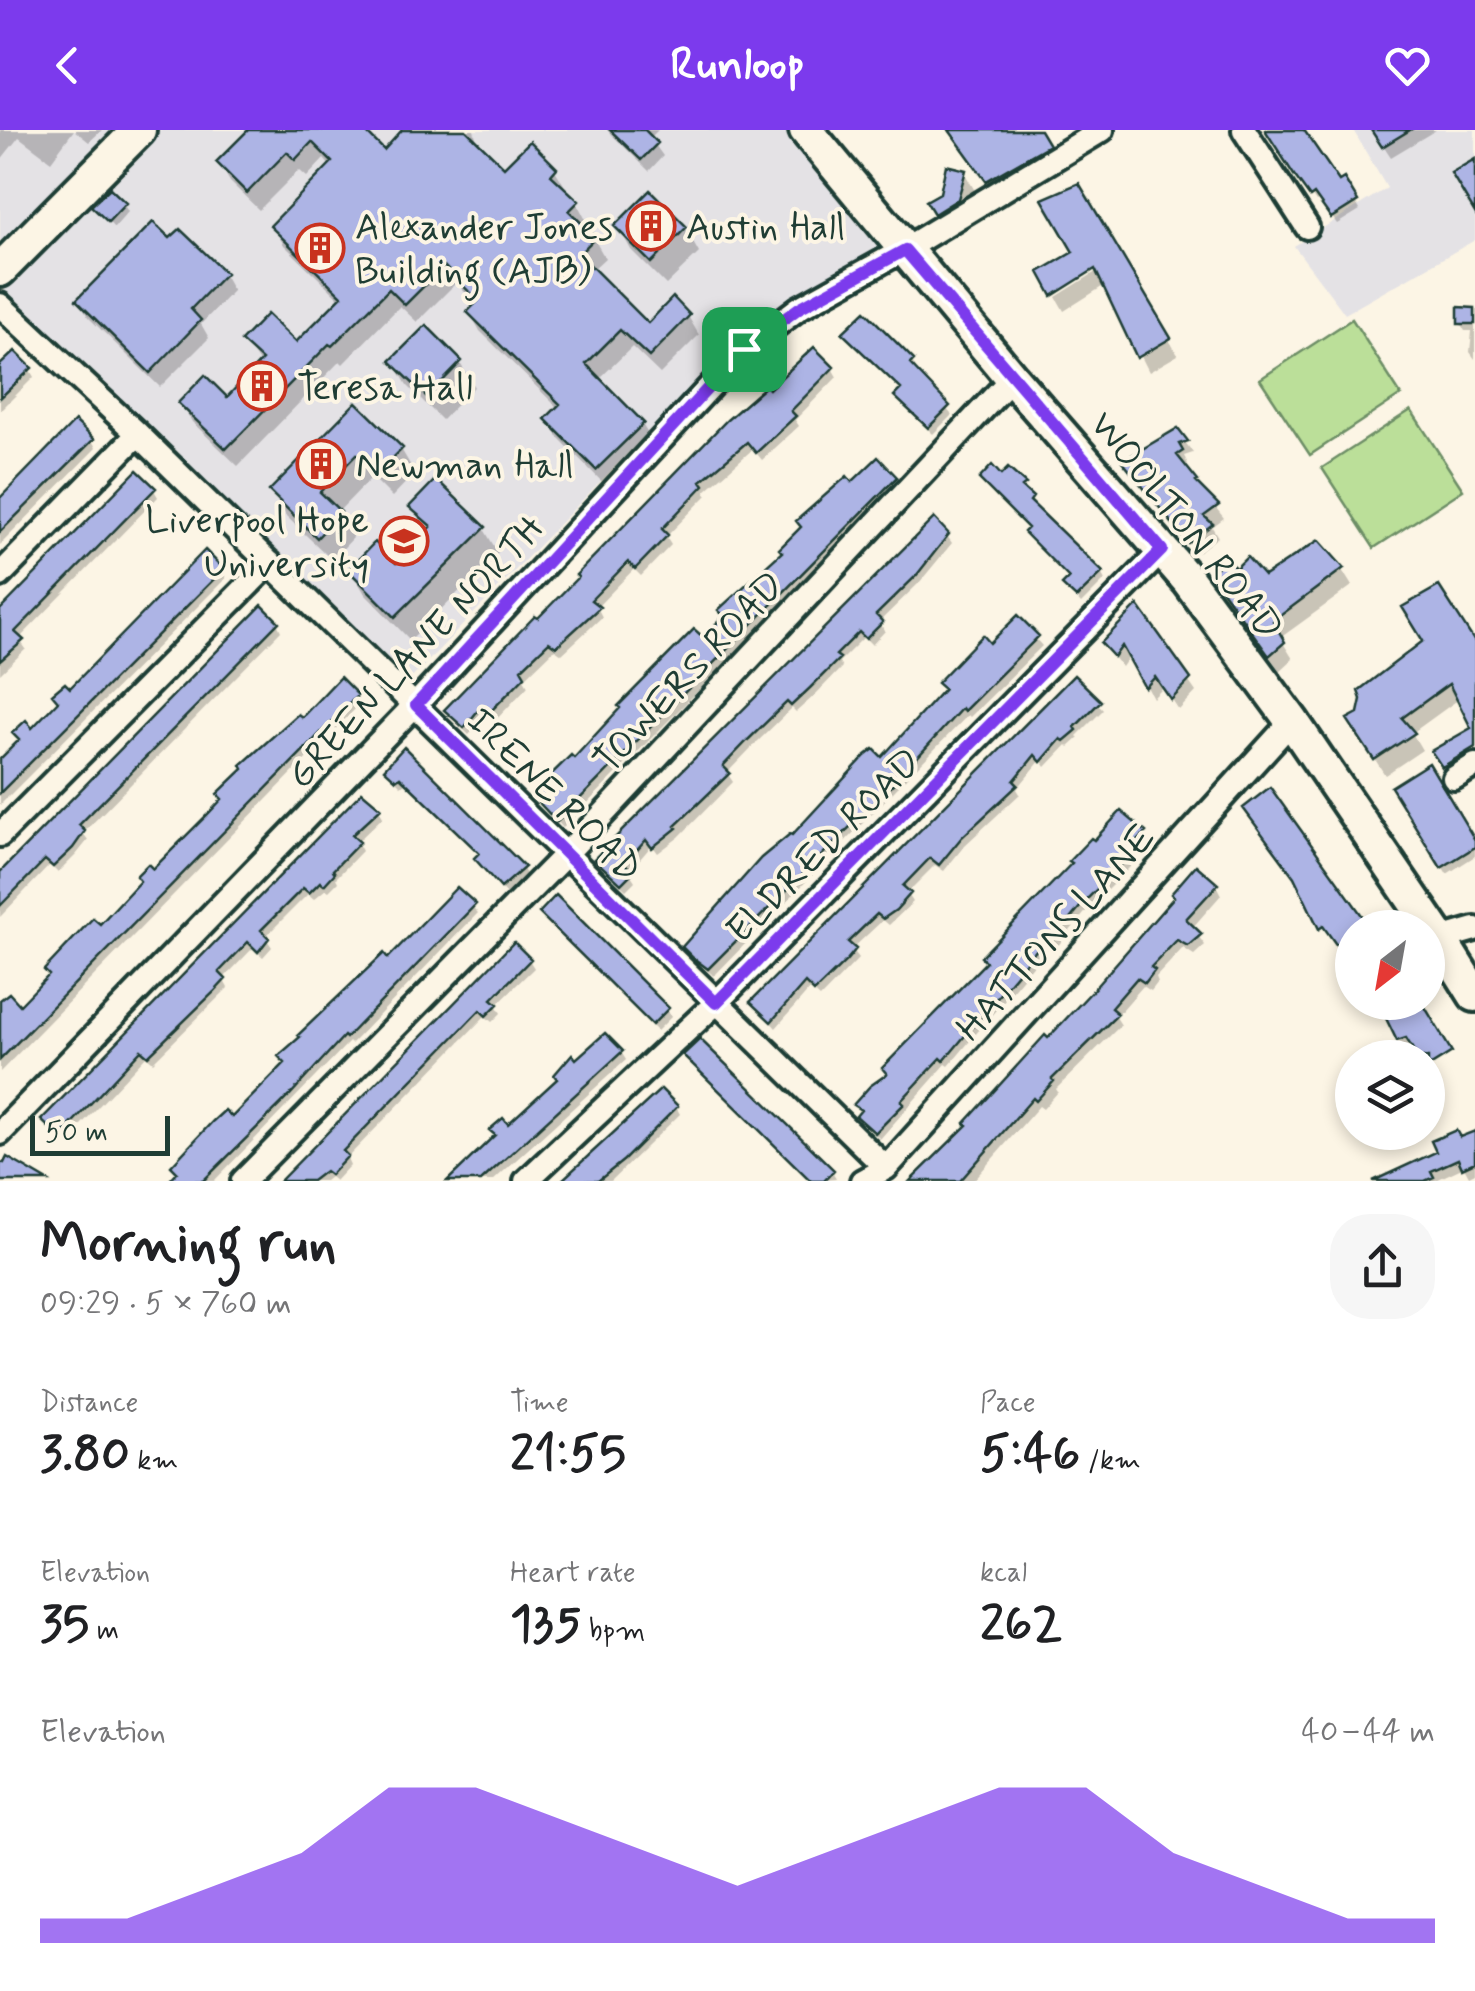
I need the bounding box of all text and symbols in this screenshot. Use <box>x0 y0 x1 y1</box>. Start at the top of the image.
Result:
text: Runloop <box>670 36 805 95</box>
icon: back <box>40 38 95 93</box>
icon: heart <box>1380 38 1435 93</box>
building icon: Austin Hall <box>625 200 677 252</box>
place label: Alexander Jones Building (AJB) <box>355 204 613 301</box>
place label: Austin Hall <box>686 204 845 253</box>
building icon: Alexander Jones Building (AJB) <box>294 222 346 274</box>
pin <box>702 307 787 392</box>
icon: arrive <box>717 322 772 377</box>
building icon: Teresa Hall <box>236 360 288 412</box>
place label: Teresa Hall <box>297 364 473 413</box>
street label: WOOLTON ROAD <box>1078 402 1293 651</box>
building icon: Newman Hall <box>295 438 347 490</box>
place label: Newman Hall <box>356 442 574 491</box>
place label: Liverpool Hope University <box>145 497 369 590</box>
street label: GREEN LANE NORTH <box>277 505 556 800</box>
school or university icon: Liverpool Hope University <box>378 515 430 567</box>
street label: TOWERS ROAD <box>584 562 796 785</box>
street label: IRENE ROAD <box>455 698 651 894</box>
street label: ELDRED ROAD <box>717 739 933 955</box>
street label: HATTONS LANE <box>946 815 1167 1053</box>
north arrow <box>1335 910 1445 1020</box>
map controls <box>1335 910 1445 1150</box>
button: layers <box>1335 1040 1445 1150</box>
scale bar <box>30 1111 170 1156</box>
text: 50 m <box>45 1115 108 1152</box>
text: Morning run <box>40 1209 337 1281</box>
button: share <box>1330 1214 1435 1319</box>
text: 09:29 · 5 × 760 m <box>40 1283 291 1325</box>
text: Distance <box>40 1385 138 1422</box>
text: Time <box>510 1385 569 1422</box>
text: Pace <box>980 1385 1036 1422</box>
text: 3.80 <box>40 1422 130 1488</box>
text: 21:55 <box>510 1422 626 1488</box>
text: 5:46 <box>980 1422 1080 1488</box>
text: km <box>130 1443 178 1480</box>
text: /km <box>1080 1443 1141 1480</box>
text: Elevation <box>40 1555 150 1592</box>
text: Heart rate <box>510 1555 636 1592</box>
text: kcal <box>980 1555 1027 1592</box>
text: 35 <box>40 1592 89 1658</box>
text: 135 <box>510 1592 581 1658</box>
text: 262 <box>980 1592 1062 1658</box>
text: m <box>89 1613 119 1650</box>
text: bpm <box>581 1613 645 1650</box>
text: Elevation <box>40 1711 166 1753</box>
text: 40–44 m <box>1301 1711 1435 1753</box>

